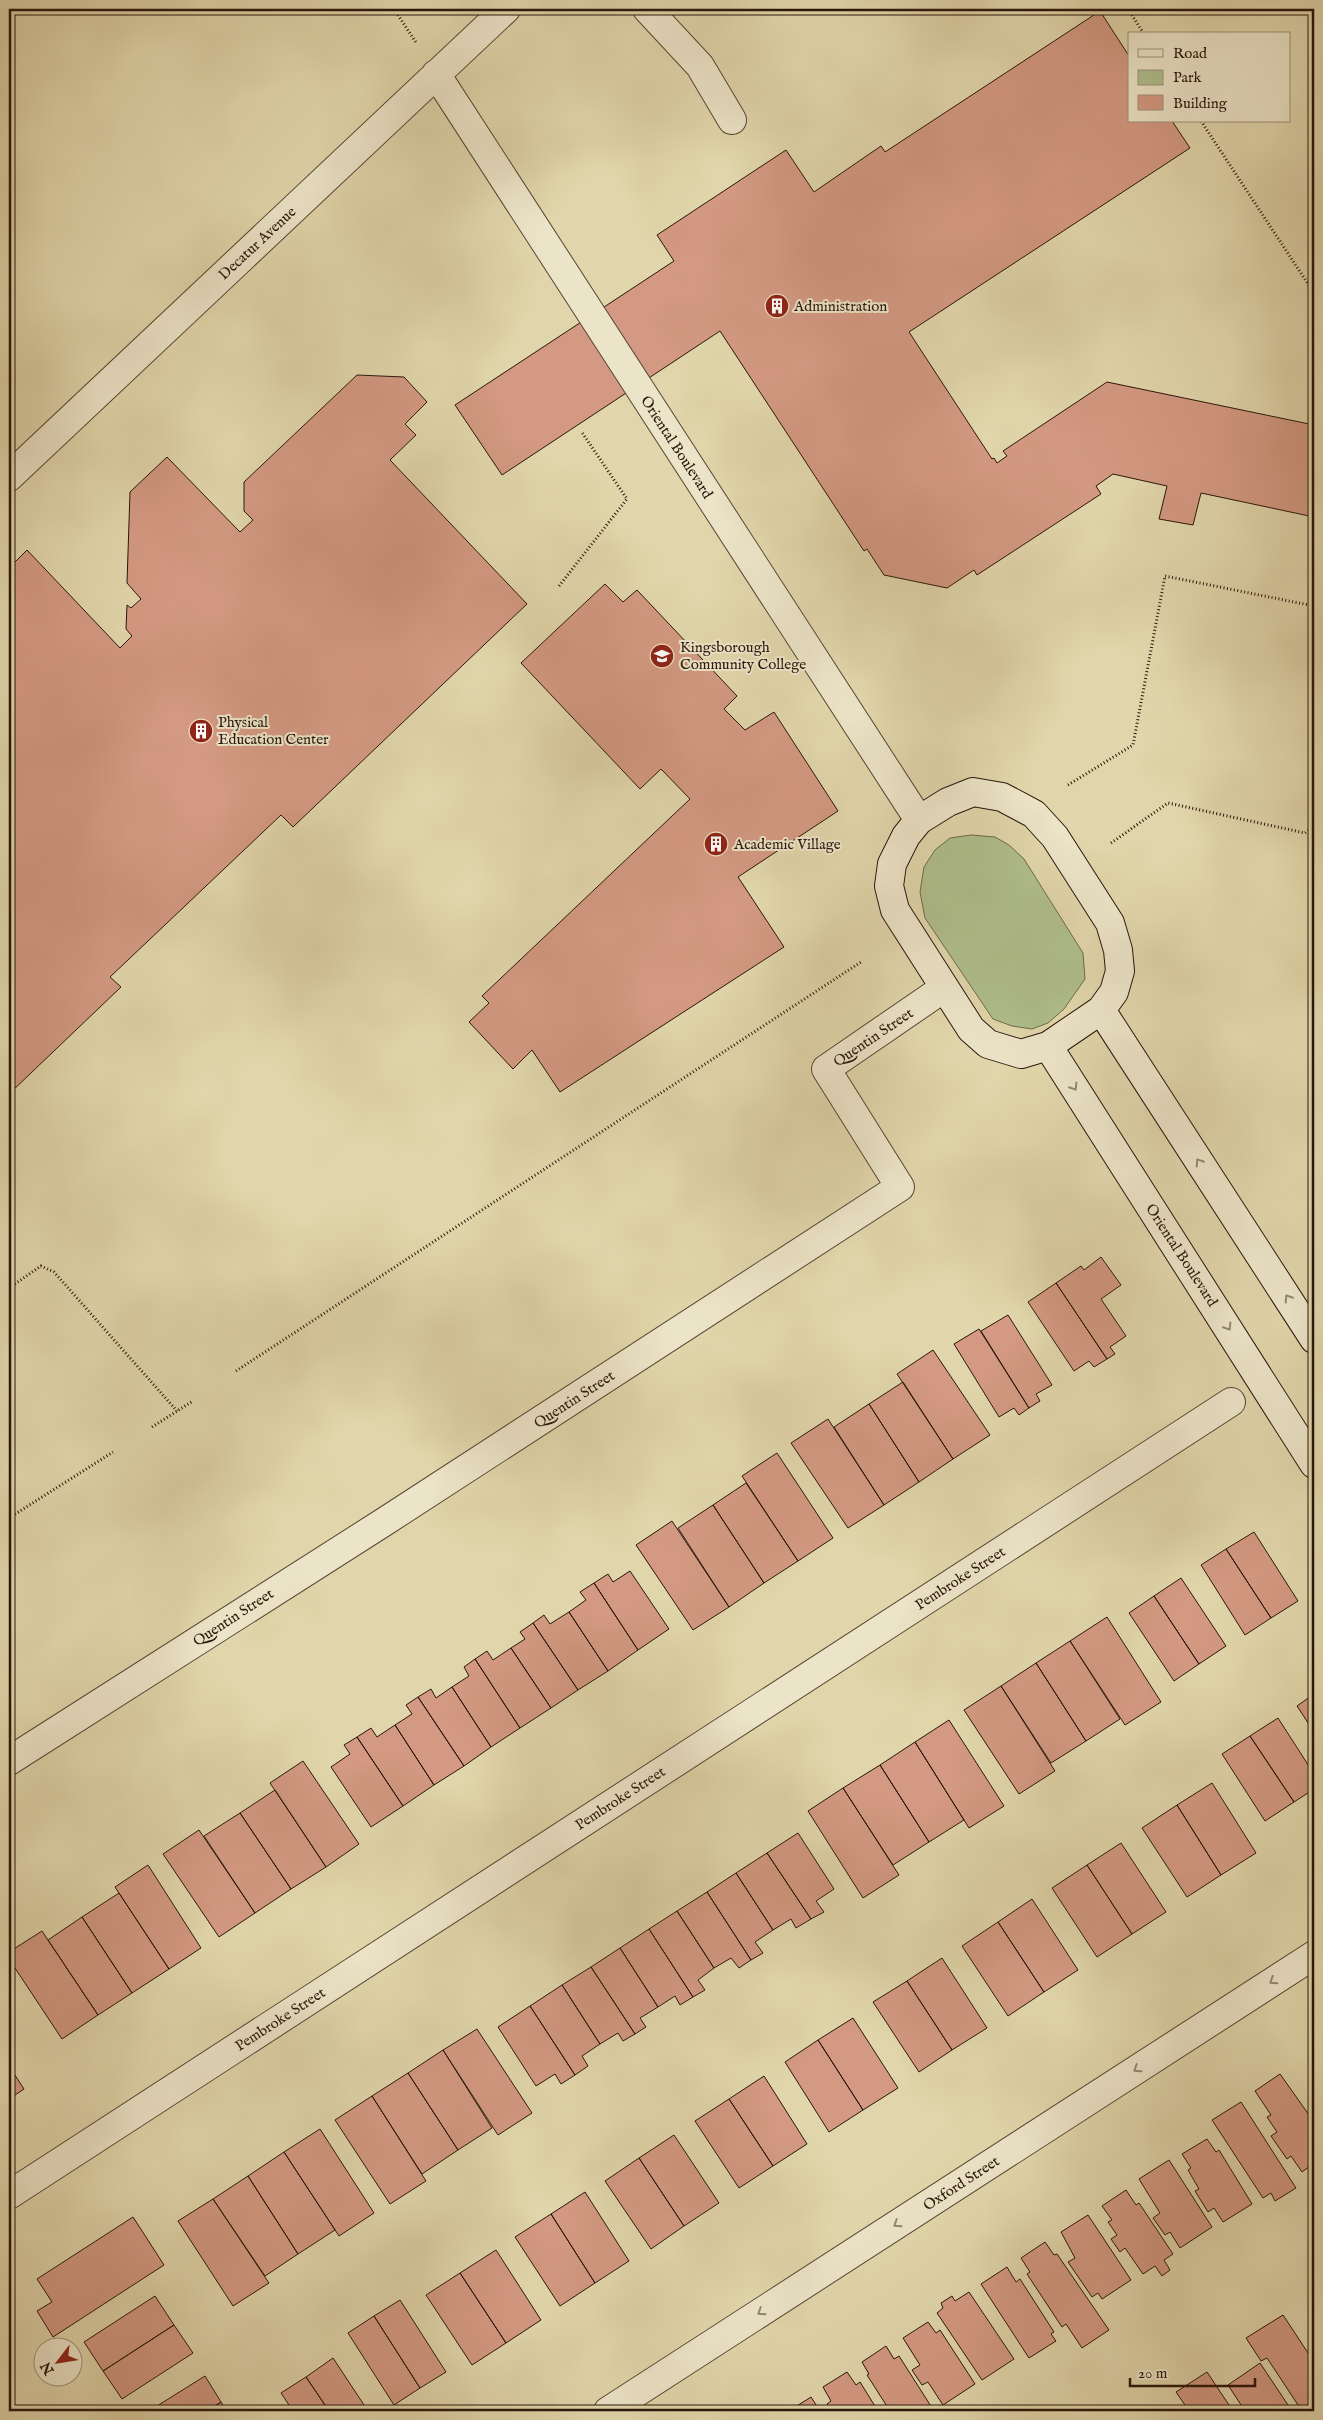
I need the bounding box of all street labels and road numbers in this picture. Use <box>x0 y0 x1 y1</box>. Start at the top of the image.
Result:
street label: Decatur Avenue <box>215 202 300 284</box>
street label: Oriental Boulevard <box>636 392 717 503</box>
street label: Quentin Street <box>830 1004 917 1071</box>
street label: Oriental Boulevard <box>1141 1200 1222 1311</box>
street label: Quentin Street <box>530 1366 618 1433</box>
street label: Pembroke Street <box>912 1542 1009 1615</box>
street label: Quentin Street <box>189 1584 277 1651</box>
street label: Pembroke Street <box>572 1762 669 1835</box>
street label: Pembroke Street <box>232 1983 329 2056</box>
street label: Oxford Street <box>920 2152 1003 2215</box>

